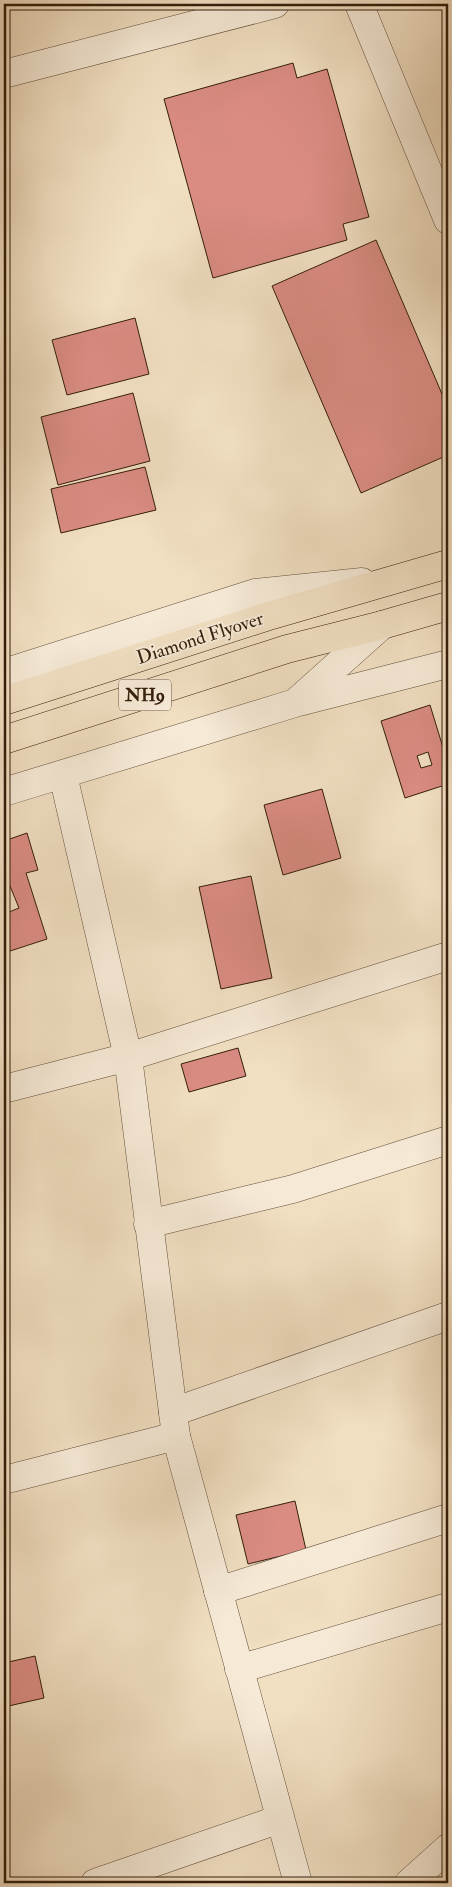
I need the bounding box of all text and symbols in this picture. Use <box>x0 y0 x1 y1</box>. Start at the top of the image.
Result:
street label: Diamond Flyover <box>133 606 267 670</box>
road number: NH9 <box>119 680 171 710</box>

